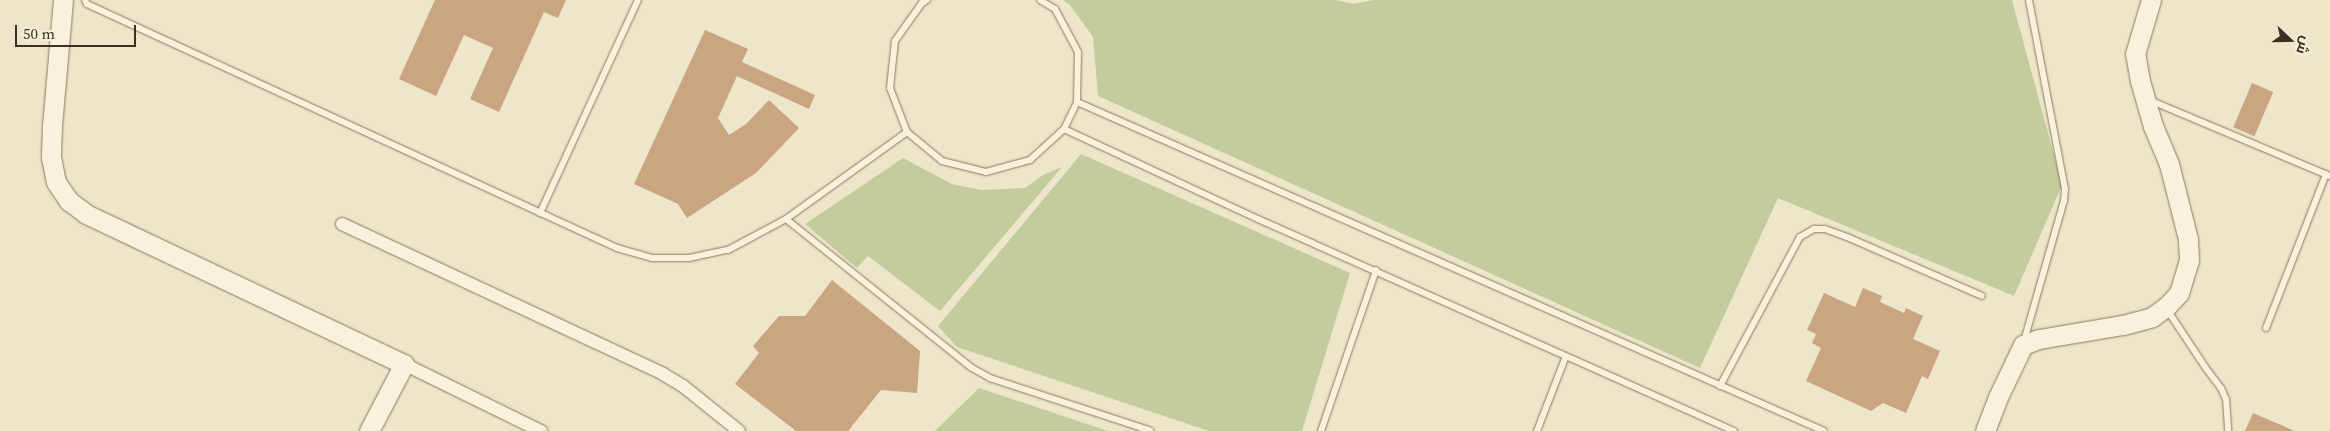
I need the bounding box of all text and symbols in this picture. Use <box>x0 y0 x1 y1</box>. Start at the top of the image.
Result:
scale bar <box>18 15 139 47</box>
north arrow <box>2265 15 2315 65</box>
text: 50 m <box>23 23 55 44</box>
text: ش <box>2291 33 2317 57</box>

